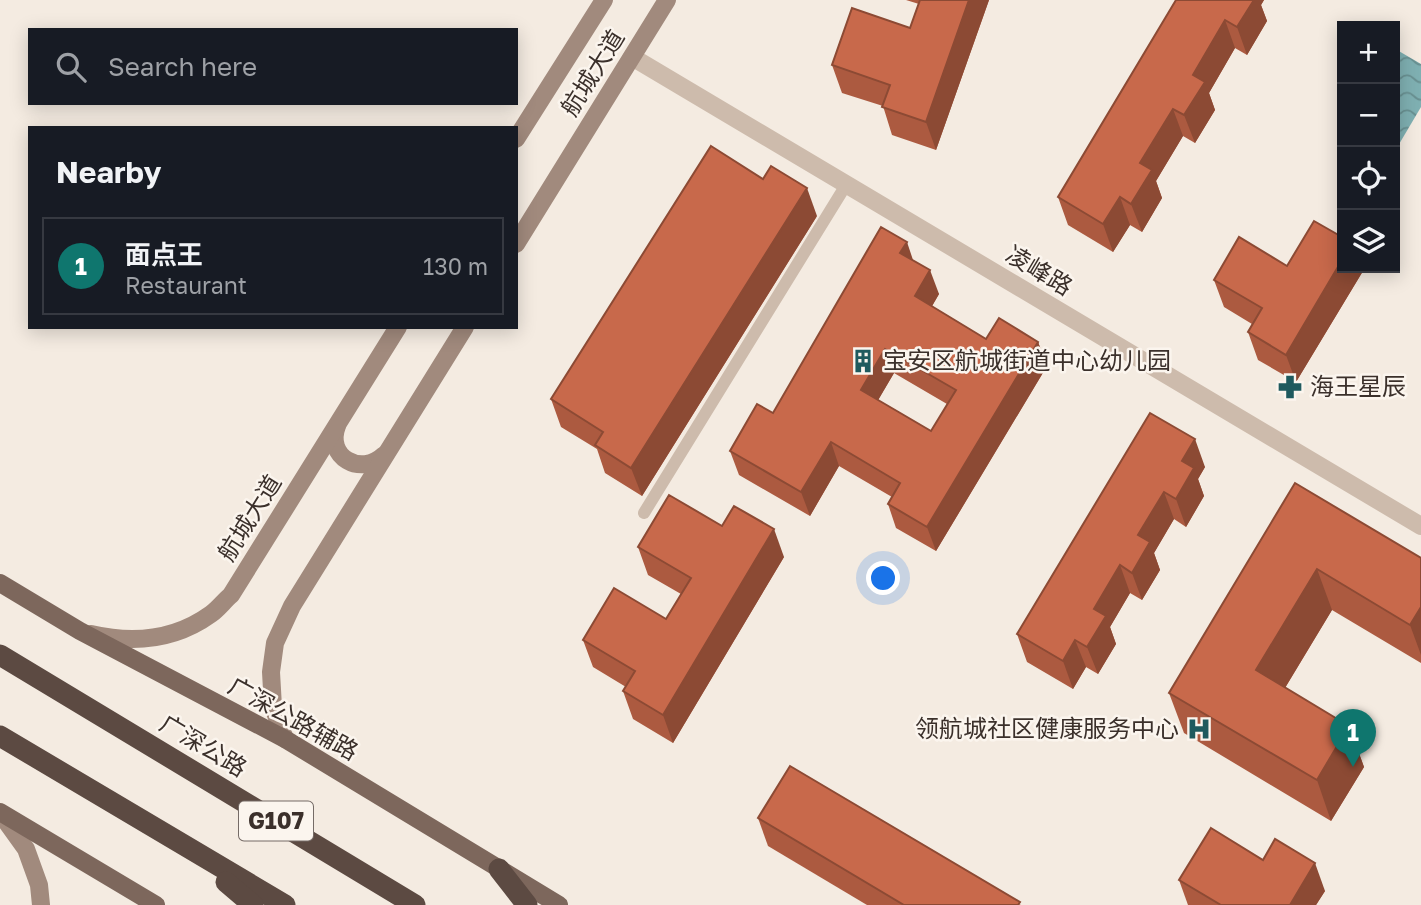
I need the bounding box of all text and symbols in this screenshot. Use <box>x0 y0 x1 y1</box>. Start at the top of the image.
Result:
map controls <box>1337 21 1400 273</box>
button: + <box>1337 21 1400 84</box>
street label: 航城大道 <box>554 24 629 121</box>
search box <box>28 28 518 105</box>
icon: search <box>52 48 90 86</box>
text: Search here <box>108 51 257 82</box>
button: − <box>1337 84 1400 147</box>
button: locate <box>1337 147 1400 210</box>
text: Nearby <box>56 154 161 190</box>
button: layers <box>1337 210 1400 273</box>
text: 面点王 <box>125 239 203 270</box>
street label: 凌峰路 <box>1001 239 1078 301</box>
text: 1 <box>75 252 87 280</box>
text: 130 m <box>423 252 488 280</box>
text: Restaurant <box>125 271 247 299</box>
place label: 宝安区航城街道中心幼儿园 <box>883 345 1171 374</box>
building icon: 宝安区航城街道中心幼儿园 <box>849 347 877 375</box>
place label: 海王星辰 <box>1310 371 1406 400</box>
pharmacy icon: 海王星辰 <box>1276 373 1304 401</box>
street label: 航城大道 <box>211 469 286 566</box>
your location <box>866 561 900 595</box>
street label: 广深公路辅路 <box>224 670 364 765</box>
street label: 广深公路 <box>155 708 252 782</box>
pin: 1 <box>1330 709 1376 767</box>
place label: 领航城社区健康服务中心 <box>915 713 1179 742</box>
hospital icon: 领航城社区健康服务中心 <box>1185 715 1213 743</box>
road number: G107 <box>239 802 313 841</box>

